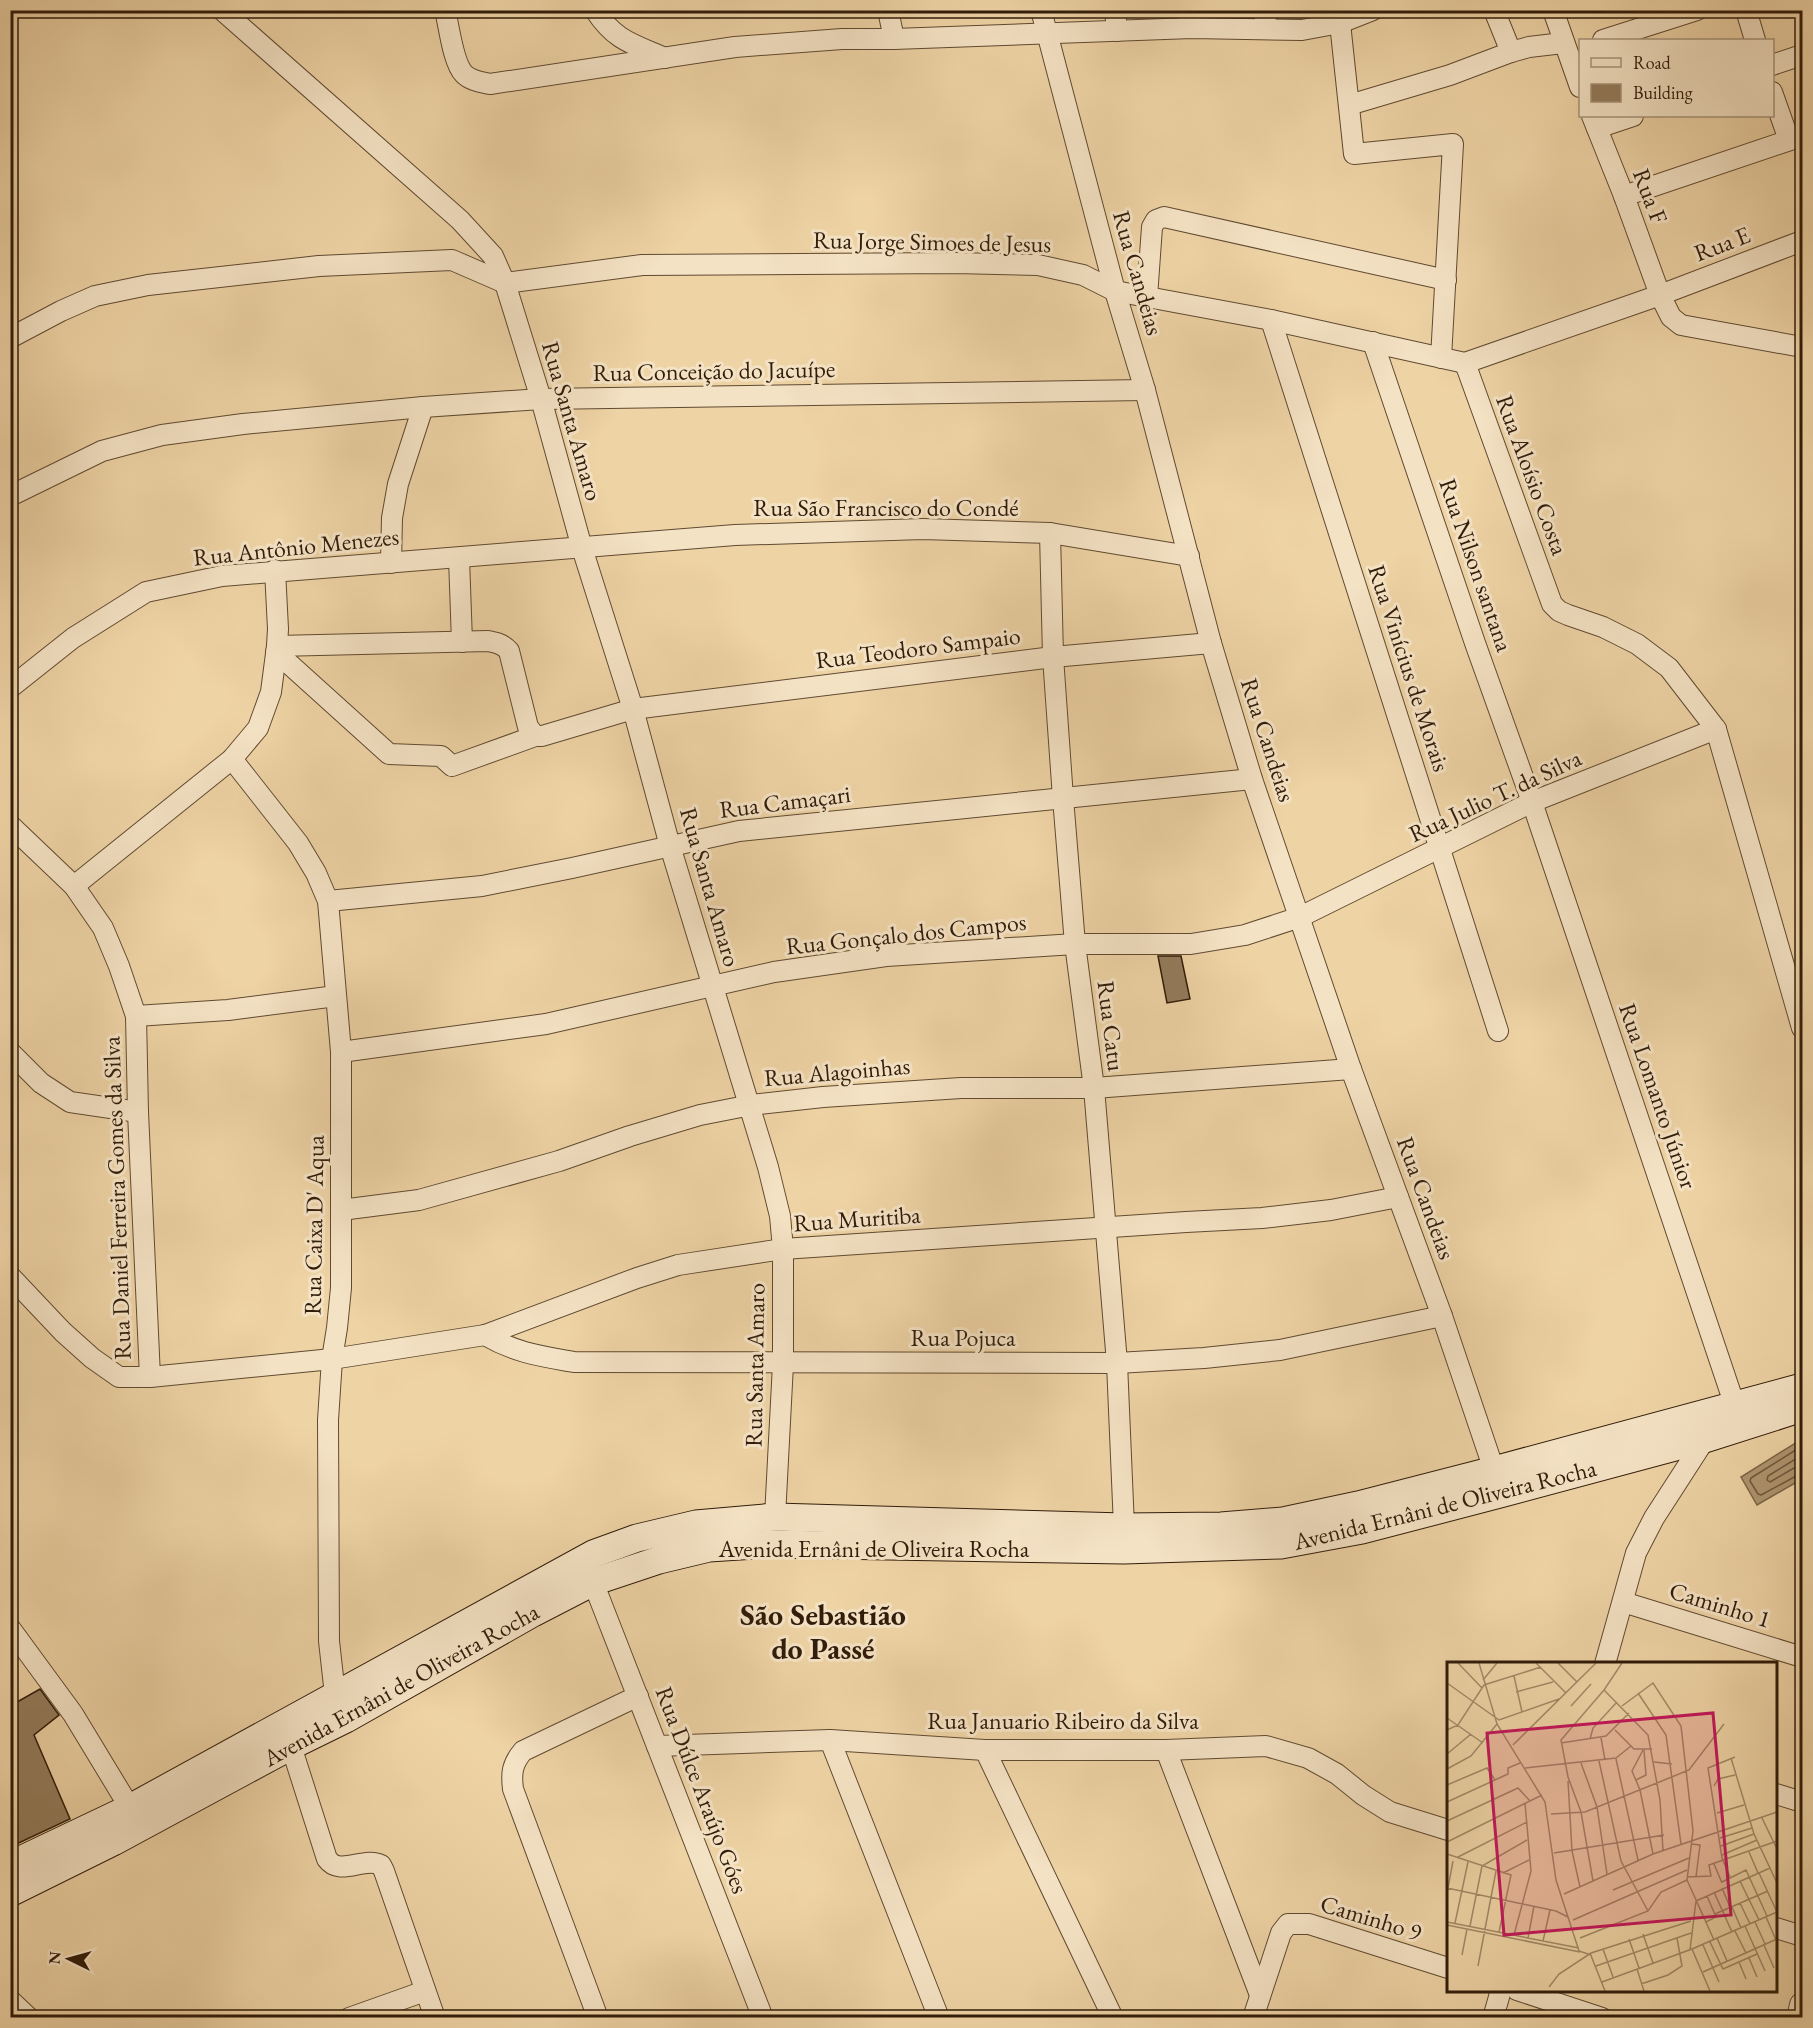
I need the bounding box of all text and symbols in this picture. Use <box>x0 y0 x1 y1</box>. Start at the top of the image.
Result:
legend <box>1579 39 1774 117</box>
text: Road <box>1633 51 1672 74</box>
text: Building <box>1633 81 1693 104</box>
street label: Rua F <box>1626 164 1675 228</box>
street label: Rua Candeias <box>1106 207 1171 339</box>
street label: Rua E <box>1689 219 1754 268</box>
street label: Rua Jorge Simoes de Jesus <box>813 224 1051 259</box>
street label: Rua Santa Amaro <box>535 338 610 504</box>
street label: Rua Conceição do Jacuípe <box>592 353 836 388</box>
street label: Rua Aloísio Costa <box>1489 390 1576 560</box>
street label: Rua Nilson santana <box>1432 474 1521 656</box>
street label: Rua São Francisco do Condé <box>753 492 1019 523</box>
street label: Rua Antônio Menezes <box>192 520 400 573</box>
street label: Rua Vinícius de Morais <box>1361 561 1458 775</box>
street label: Rua Teodoro Sampaio <box>814 620 1022 675</box>
street label: Rua Candeias <box>1234 674 1303 806</box>
street label: Rua Julio T. da Silva <box>1404 742 1586 849</box>
street label: Rua Camaçari <box>718 778 852 825</box>
street label: Rua Santa Amaro <box>673 804 748 970</box>
street label: Rua Gonçalo dos Campos <box>784 905 1028 962</box>
street label: Rua Catu <box>1091 979 1132 1073</box>
street label: Rua Lomanto Júnior <box>1612 999 1705 1193</box>
street label: Rua Daniel Ferreira Gomes da Silva <box>95 1035 138 1360</box>
street label: Rua Alagoinhas <box>763 1050 911 1093</box>
street label: Rua Candeias <box>1390 1132 1463 1263</box>
street label: Rua Caixa D' Aqua <box>296 1134 331 1315</box>
street label: Rua Muritiba <box>792 1199 922 1238</box>
street label: Rua Santa Amaro <box>738 1283 771 1447</box>
street label: Rua Pojuca <box>910 1322 1016 1353</box>
street label: Avenida Ernâni de Oliveira Rocha <box>1289 1452 1600 1557</box>
street label: Avenida Ernâni de Oliveira Rocha <box>718 1533 1030 1564</box>
street label: Caminho 1 <box>1666 1574 1775 1635</box>
street label: Avenida Ernâni de Oliveira Rocha <box>256 1595 545 1774</box>
district label: São Sebastião do Passé <box>740 1595 906 1668</box>
inset map <box>1447 1662 1777 1992</box>
street label: Rua Dúlce Araújo Góes <box>649 1682 756 1898</box>
street label: Rua Januario Ribeiro da Silva <box>927 1705 1199 1736</box>
street label: Caminho 9 <box>1317 1887 1426 1948</box>
north arrow <box>39 1929 99 1989</box>
text: N <box>44 1950 66 1965</box>

